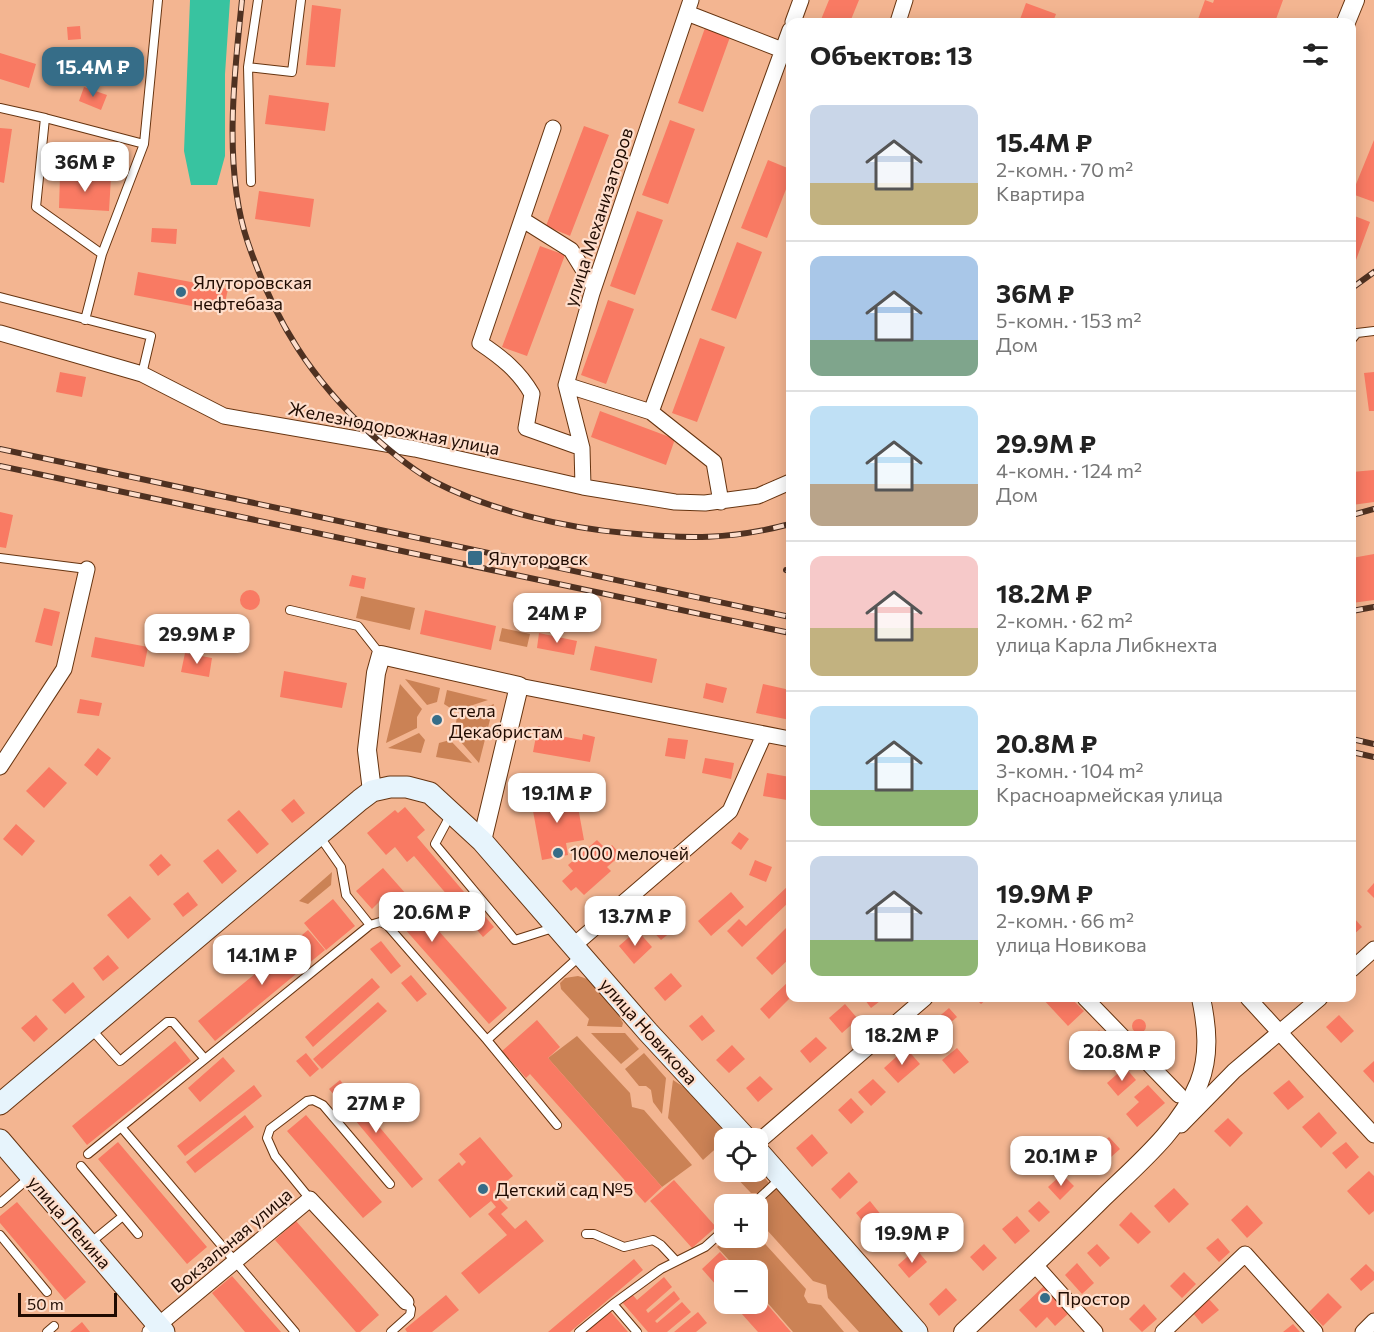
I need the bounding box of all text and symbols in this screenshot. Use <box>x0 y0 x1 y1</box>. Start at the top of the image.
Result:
icon: filters <box>1299 38 1332 71</box>
text: Объектов: 13 <box>810 39 973 70</box>
pin: 15.4M ₽ <box>38 47 148 98</box>
text: 15.4M ₽ <box>56 54 130 78</box>
street label: улица Механизаторов <box>559 125 637 309</box>
text: 15.4M ₽ <box>996 126 1092 157</box>
icon: home <box>858 129 930 201</box>
pin: 36M ₽ <box>43 142 127 193</box>
text: 36M ₽ <box>55 149 115 173</box>
text: 2-комн. · 70 m² <box>996 157 1133 181</box>
text: Квартира <box>996 181 1085 205</box>
place label: Ялуторовская нефтебаза <box>193 271 312 314</box>
text: 36M ₽ <box>996 277 1074 308</box>
icon: home <box>858 280 930 352</box>
marker: Ялуторовская нефтебаза <box>174 285 188 299</box>
text: 5-комн. · 153 m² <box>996 308 1142 332</box>
text: Дом <box>996 332 1038 356</box>
street label: Железнодорожная улица <box>286 397 502 459</box>
text: 29.9M ₽ <box>996 427 1096 458</box>
icon: home <box>858 430 930 502</box>
text: 4-комн. · 124 m² <box>996 458 1142 482</box>
text: Дом <box>996 482 1038 506</box>
place label: Ялуторовск <box>488 547 589 569</box>
marker: Ялуторовск <box>466 549 484 567</box>
text: 18.2M ₽ <box>996 577 1092 608</box>
icon: home <box>858 580 930 652</box>
pin: 24M ₽ <box>515 593 599 644</box>
text: 24M ₽ <box>527 600 587 624</box>
text: 2-комн. · 62 m² <box>996 608 1133 632</box>
pin: 29.9M ₽ <box>142 614 252 665</box>
text: 29.9M ₽ <box>159 621 235 645</box>
text: улица Карла Либкнехта <box>996 632 1217 656</box>
place label: стела Декабристам <box>449 699 563 742</box>
marker: стела Декабристам <box>430 713 444 727</box>
text: 20.8M ₽ <box>996 727 1097 758</box>
icon: home <box>858 730 930 802</box>
text: 3-комн. · 104 m² <box>996 758 1144 782</box>
pin: 19.1M ₽ <box>502 773 612 824</box>
text: 19.1M ₽ <box>522 780 592 804</box>
text: Красноармейская улица <box>996 782 1223 806</box>
place label: 1000 мелочей <box>570 842 689 864</box>
marker: 1000 мелочей <box>551 846 565 860</box>
text: 19.9M ₽ <box>996 877 1093 908</box>
icon: home <box>858 880 930 952</box>
pin: 20.6M ₽ <box>377 892 487 943</box>
pin: 13.7M ₽ <box>580 896 690 947</box>
text: 20.6M ₽ <box>393 899 471 923</box>
text: 13.7M ₽ <box>599 903 671 927</box>
text: 2-комн. · 66 m² <box>996 908 1134 932</box>
text: улица Новикова <box>996 932 1147 956</box>
pin: 14.1M ₽ <box>207 935 317 986</box>
text: 14.1M ₽ <box>227 942 297 966</box>
street label: улица Новикова <box>595 973 703 1089</box>
pin: 18.2M ₽ <box>847 1015 957 1066</box>
text: 18.2M ₽ <box>865 1022 939 1046</box>
pin: 20.8M ₽ <box>1067 1031 1177 1082</box>
text: 20.8M ₽ <box>1083 1038 1161 1062</box>
pin: 27M ₽ <box>334 1083 418 1134</box>
text: 27M ₽ <box>347 1090 405 1114</box>
map controls <box>714 1128 768 1314</box>
button: locate <box>714 1128 768 1182</box>
pin: 20.1M ₽ <box>1006 1136 1116 1187</box>
text: 20.1M ₽ <box>1024 1143 1098 1167</box>
street label: улица Ленина <box>24 1171 116 1273</box>
place label: Детский сад №5 <box>495 1178 633 1200</box>
marker: Детский сад №5 <box>476 1182 490 1196</box>
street label: Вокзальная улица <box>166 1183 296 1297</box>
button: + <box>714 1194 768 1248</box>
pin: 19.9M ₽ <box>857 1213 967 1264</box>
text: 19.9M ₽ <box>875 1220 949 1244</box>
button: − <box>714 1260 768 1314</box>
place label: Простор <box>1057 1287 1130 1309</box>
scale bar <box>18 1290 117 1318</box>
marker: Простор <box>1038 1291 1052 1305</box>
text: 50 m <box>27 1294 64 1313</box>

